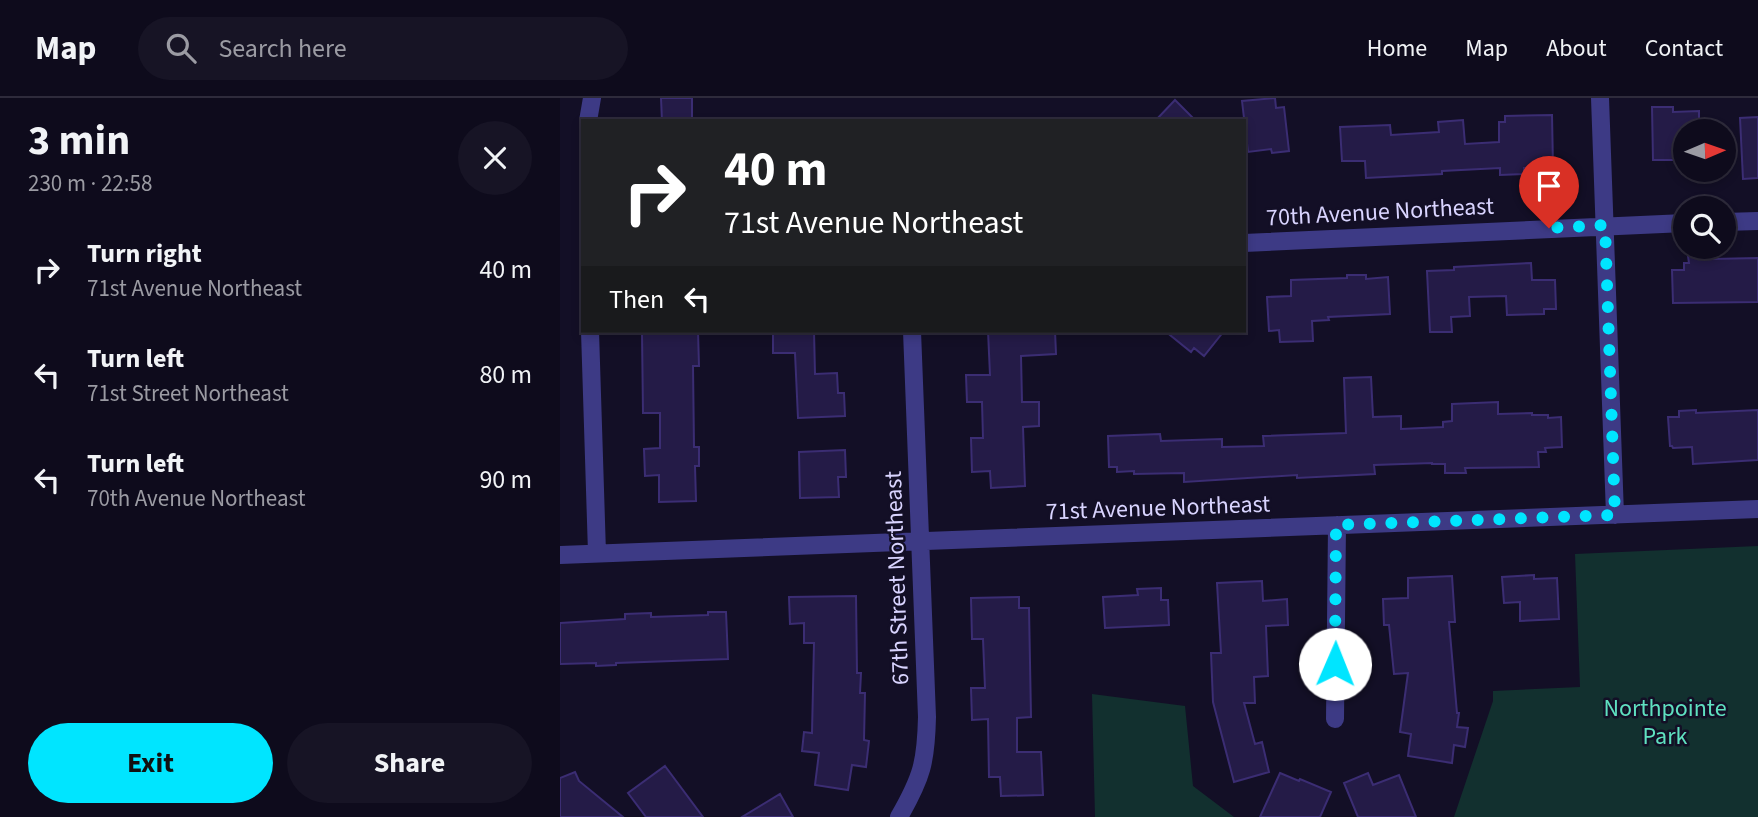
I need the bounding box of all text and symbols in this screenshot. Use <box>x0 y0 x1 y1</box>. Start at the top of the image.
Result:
search box <box>138 17 628 80</box>
text: Map <box>35 25 96 72</box>
icon: search <box>162 29 200 67</box>
text: Search here <box>218 30 347 67</box>
text: Home <box>1367 31 1427 66</box>
text: Map <box>1465 31 1508 66</box>
text: About <box>1546 31 1607 66</box>
text: Contact <box>1645 31 1723 66</box>
text: 3 min <box>28 111 130 171</box>
north arrow <box>1673 119 1736 182</box>
map controls <box>1673 119 1736 259</box>
button: close <box>458 121 532 195</box>
text: 40 m <box>724 135 828 205</box>
icon: right <box>609 147 700 238</box>
pin <box>1519 156 1579 228</box>
text: 230 m · 22:58 <box>28 167 152 200</box>
icon: arrive <box>1530 167 1568 205</box>
street label: 70th Avenue Northeast <box>1265 189 1495 235</box>
button: search <box>1673 196 1736 259</box>
text: 71st Avenue Northeast <box>724 200 1023 246</box>
text: Turn right <box>87 235 202 272</box>
icon: right <box>28 251 66 289</box>
text: 40 m <box>479 251 532 288</box>
text: 71st Avenue Northeast <box>87 272 302 305</box>
icon: left <box>678 280 716 318</box>
text: Then <box>609 281 664 318</box>
text: Turn left <box>87 340 184 377</box>
icon: left <box>28 356 66 394</box>
text: 80 m <box>479 356 532 393</box>
text: 71st Street Northeast <box>87 377 289 410</box>
text: Turn left <box>87 445 184 482</box>
icon: left <box>28 461 66 499</box>
text: 90 m <box>479 461 532 498</box>
street label: 67th Street Northeast <box>876 470 918 686</box>
text: 70th Avenue Northeast <box>87 482 305 515</box>
street label: 71st Avenue Northeast <box>1045 487 1271 529</box>
position arrow <box>1298 627 1372 701</box>
park label: Northpointe Park <box>1603 691 1727 754</box>
button: Exit <box>28 723 273 803</box>
button: Share <box>287 723 532 803</box>

